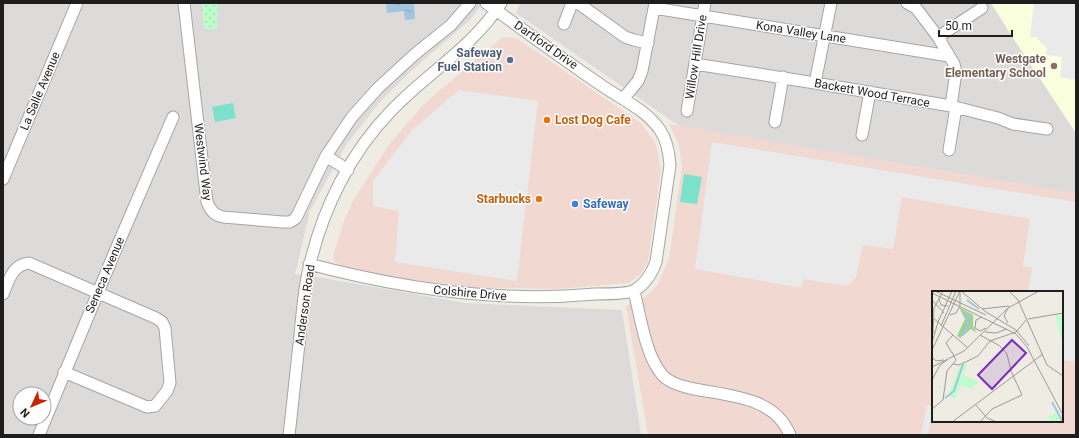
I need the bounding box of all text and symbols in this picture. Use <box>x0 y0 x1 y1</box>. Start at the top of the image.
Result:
scale bar <box>939 12 1012 38</box>
street label: Willow Hill Drive <box>682 14 710 100</box>
street label: Dartford Drive <box>512 18 580 72</box>
street label: Kona Valley Lane <box>755 18 847 46</box>
text: 50 m <box>945 19 972 33</box>
place label: Safeway Fuel Station <box>438 46 503 74</box>
street label: La Salle Avenue <box>17 50 63 132</box>
place label: Westgate Elementary School <box>945 52 1047 80</box>
marker: Safeway Fuel Station <box>505 55 515 65</box>
marker: Westgate Elementary School <box>1049 61 1059 71</box>
street label: Backett Wood Terrace <box>813 76 931 110</box>
place label: Lost Dog Cafe <box>555 113 631 127</box>
marker: Lost Dog Cafe <box>542 115 552 125</box>
street label: Westwind Way <box>191 123 215 202</box>
place label: Starbucks <box>476 192 531 206</box>
marker: Starbucks <box>534 194 544 204</box>
place label: Safeway <box>583 197 630 211</box>
marker: Safeway <box>570 199 580 209</box>
street label: Seneca Avenue <box>83 235 127 315</box>
street label: Anderson Road <box>292 264 318 346</box>
street label: Colshire Drive <box>433 283 507 303</box>
inset map <box>932 291 1063 422</box>
north arrow <box>12 386 52 426</box>
text: N <box>18 405 33 420</box>

